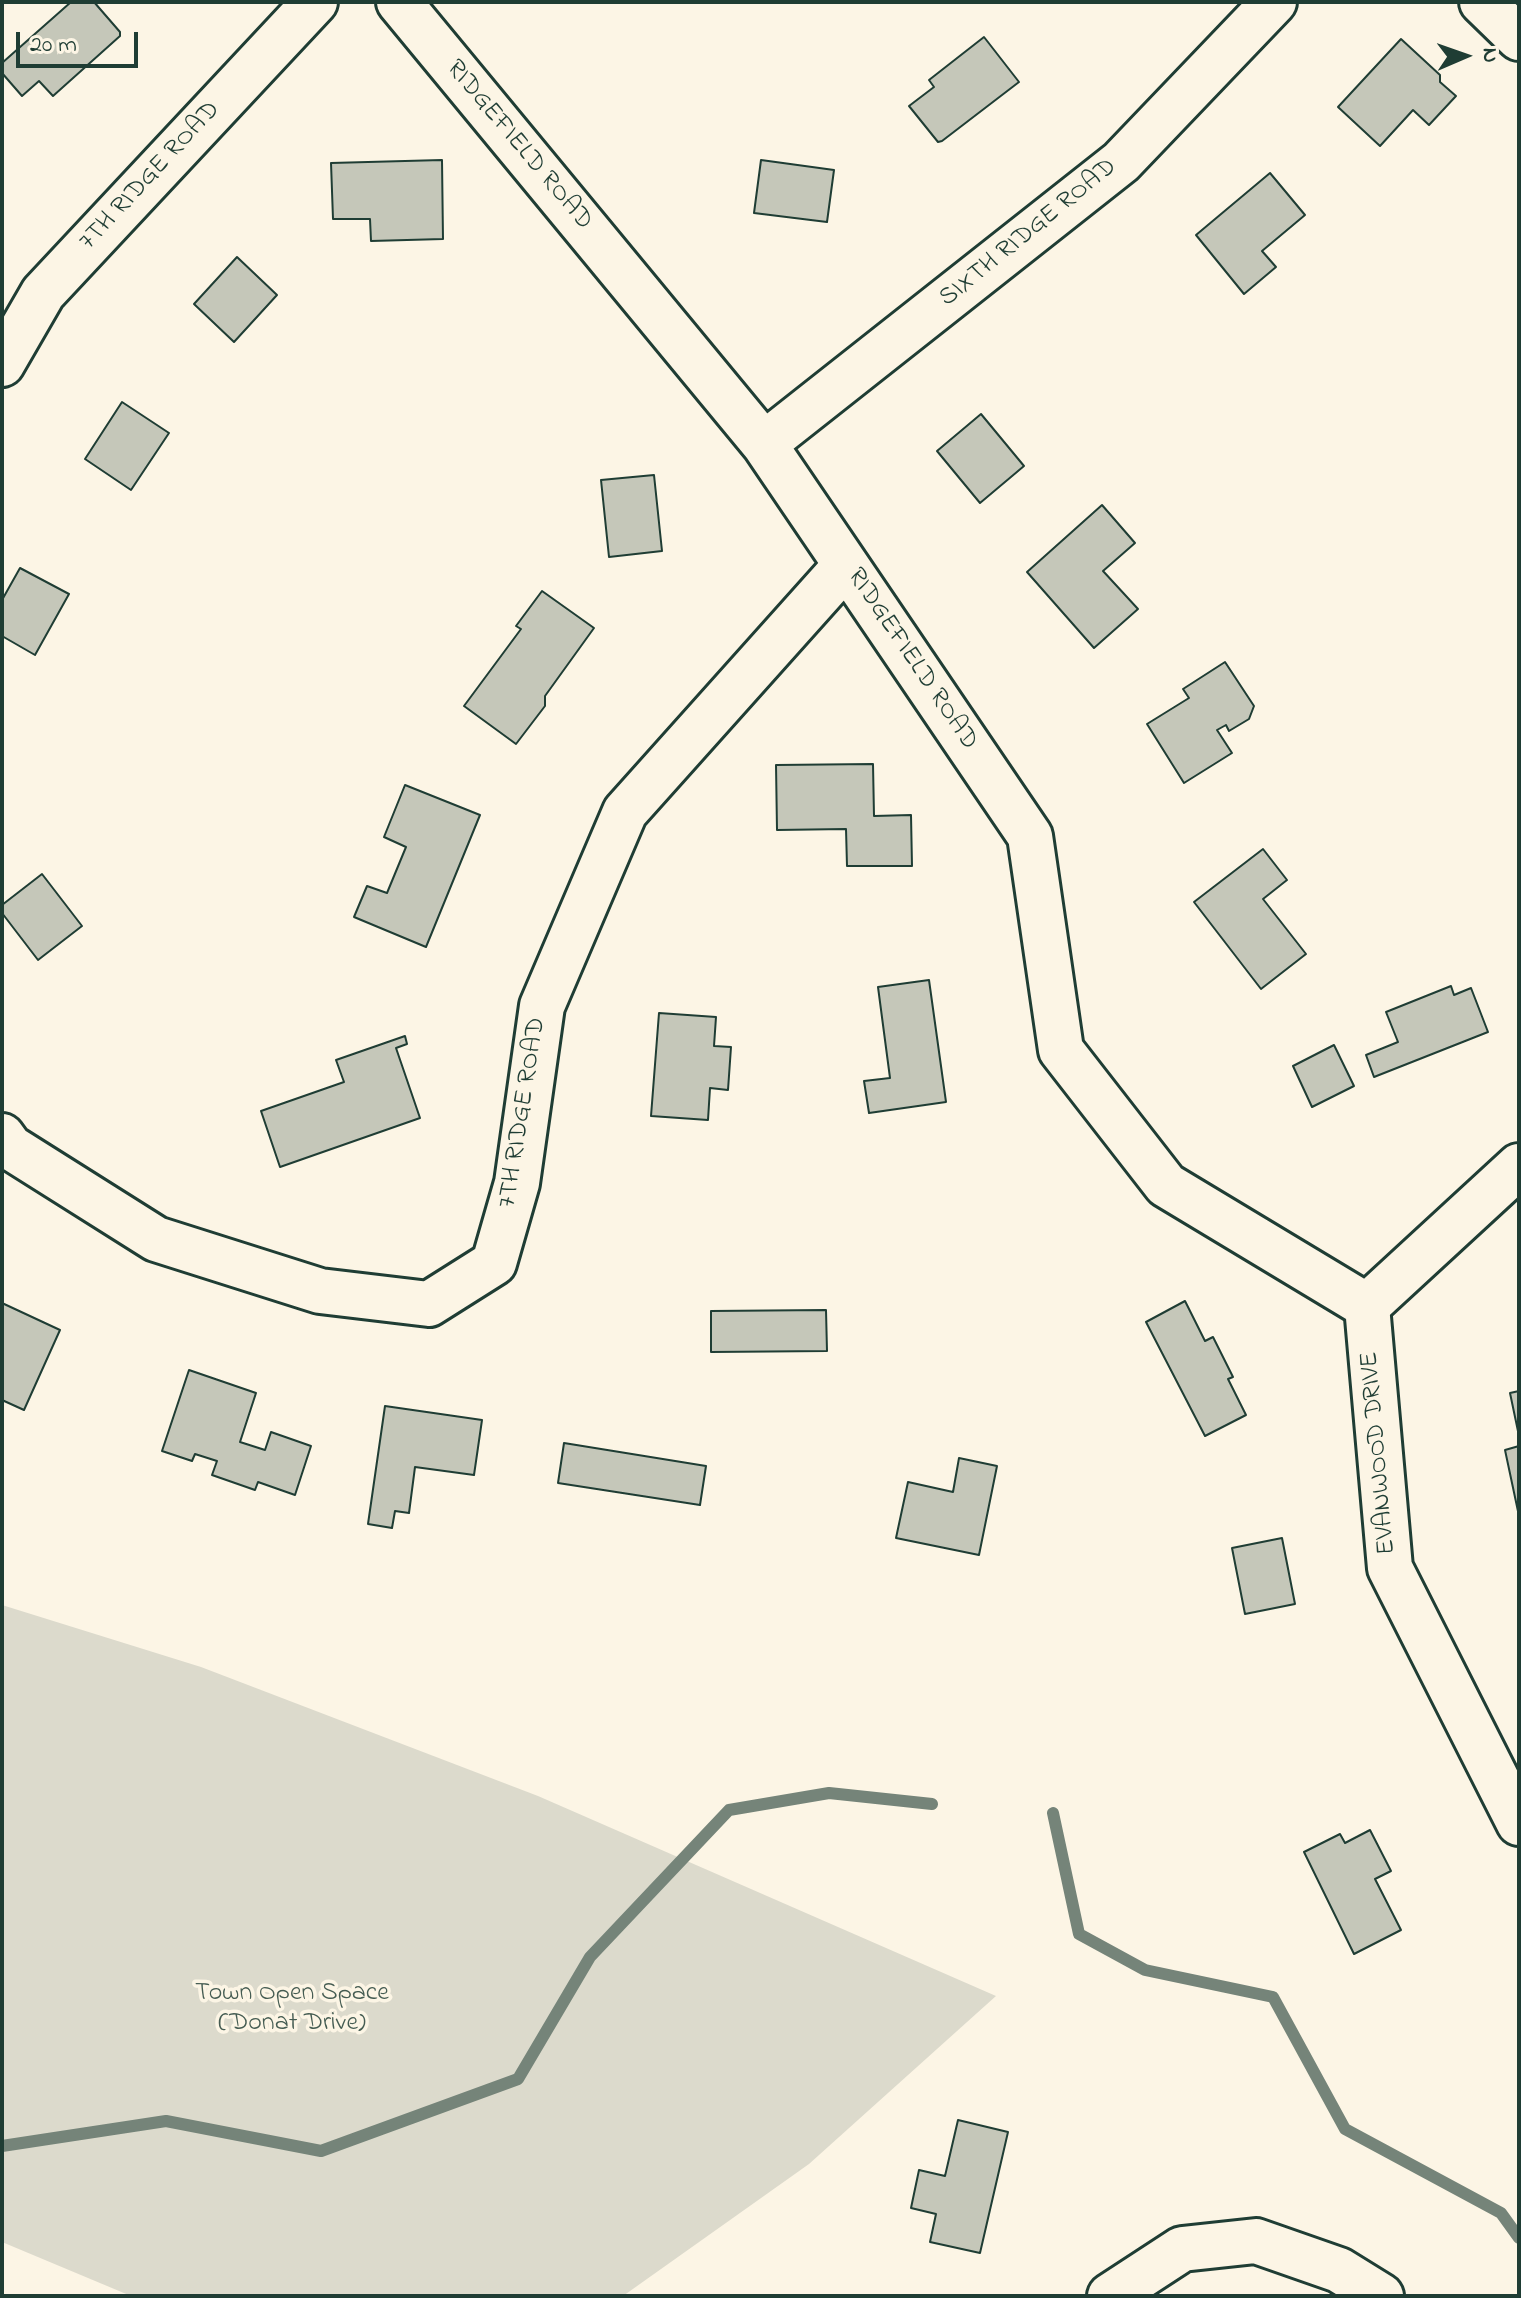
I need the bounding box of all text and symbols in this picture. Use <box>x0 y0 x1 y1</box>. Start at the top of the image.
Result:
scale bar <box>20 16 142 66</box>
north arrow <box>1425 16 1505 96</box>
text: 20 m <box>30 28 77 63</box>
text: N <box>1473 47 1505 63</box>
street label: RIDGEFIELD ROAD <box>438 55 598 237</box>
street label: 7TH RIDGE ROAD <box>74 96 228 258</box>
street label: SIXTH RIDGE ROAD <box>934 153 1124 315</box>
street label: RIDGEFIELD ROAD <box>839 563 983 757</box>
street label: 7TH RIDGE ROAD <box>494 1016 554 1210</box>
street label: EVANWOOD DRIVE <box>1356 1350 1404 1556</box>
park label: Town Open Space (Donat Drive) <box>195 1979 389 2040</box>

